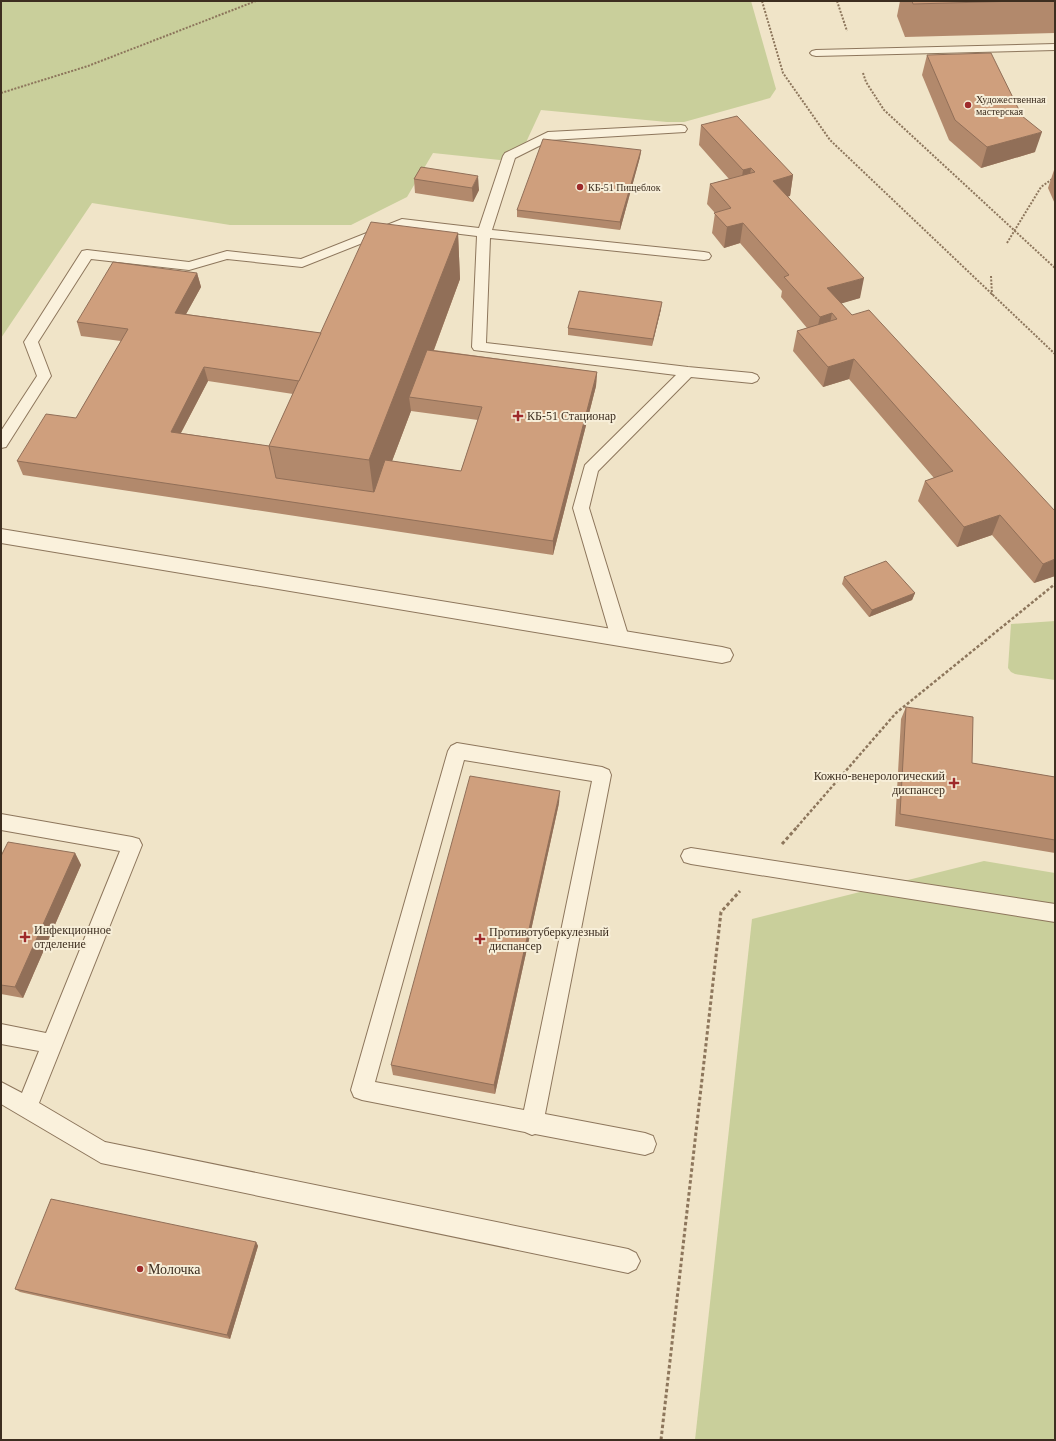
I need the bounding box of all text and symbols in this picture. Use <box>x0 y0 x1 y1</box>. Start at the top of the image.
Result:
place label: Художественная мастерская <box>976 94 1046 117</box>
marker: Художественная мастерская <box>963 100 973 110</box>
marker: КБ-51 Пищеблок <box>575 182 585 192</box>
place label: КБ-51 Пищеблок <box>588 182 661 193</box>
place label: КБ-51 Стационар <box>527 409 616 423</box>
marker: КБ-51 Стационар <box>512 410 524 422</box>
place label: Кожно-венерологический диспансер <box>814 769 946 797</box>
marker: Кожно-венерологический диспансер <box>948 777 960 789</box>
place label: Инфекционное отделение <box>34 923 111 951</box>
place label: Противотуберкулезный диспансер <box>489 925 610 953</box>
marker: Инфекционное отделение <box>19 931 31 943</box>
marker: Противотуберкулезный диспансер <box>474 933 486 945</box>
place label: Молочка <box>148 1262 201 1277</box>
marker: Молочка <box>135 1264 145 1274</box>

